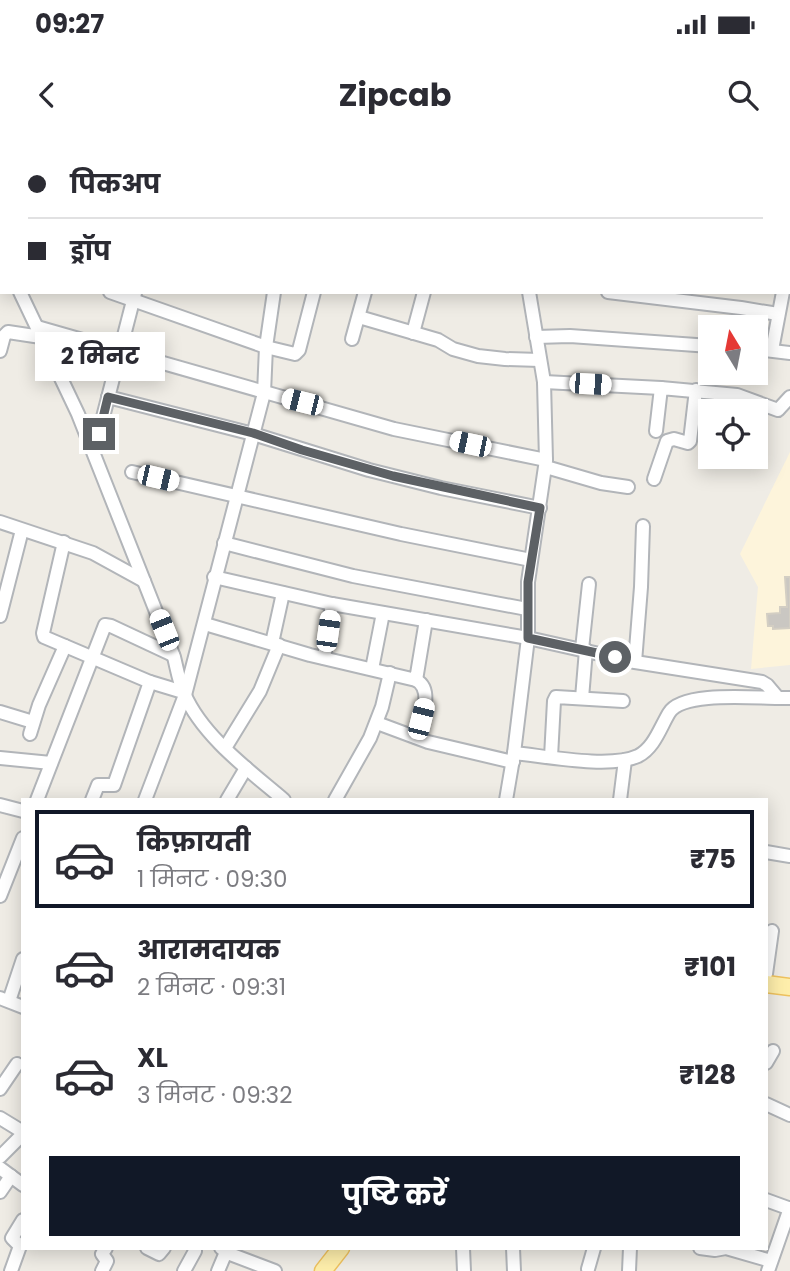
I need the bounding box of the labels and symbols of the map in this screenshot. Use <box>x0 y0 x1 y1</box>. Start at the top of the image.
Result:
north arrow <box>698 315 768 385</box>
callout: 2 मिनट <box>34 332 164 382</box>
car <box>569 372 612 396</box>
car <box>280 387 325 417</box>
route end <box>83 418 115 450</box>
car <box>448 429 493 459</box>
car <box>136 463 181 493</box>
car <box>147 607 182 653</box>
car <box>315 609 342 653</box>
route start <box>599 641 631 673</box>
car <box>406 696 437 742</box>

